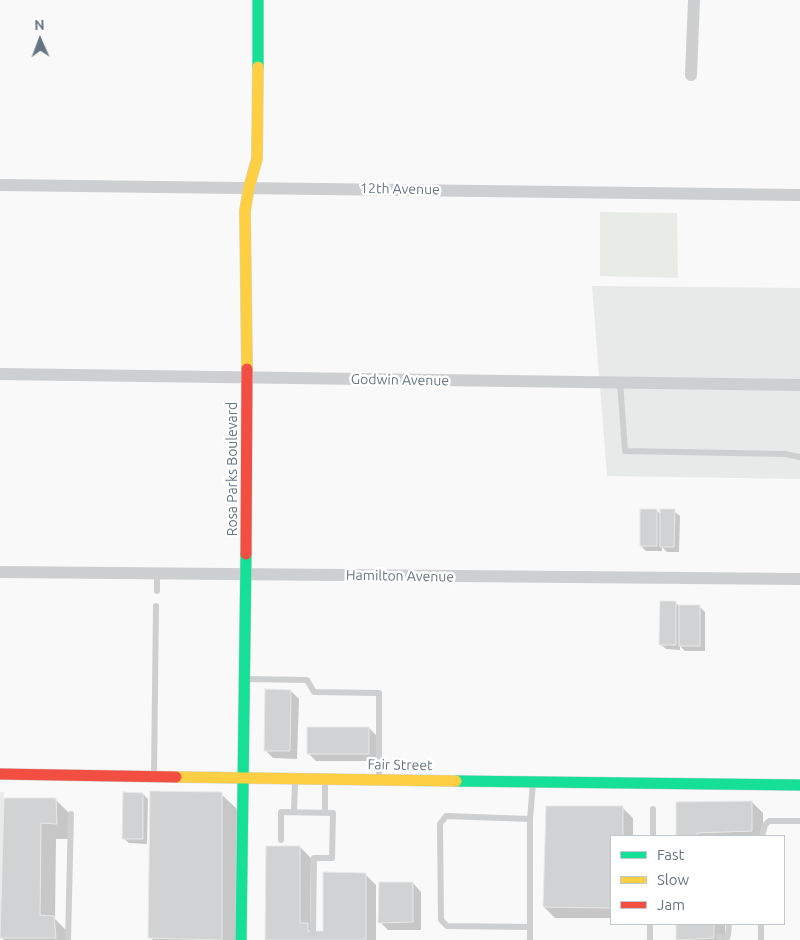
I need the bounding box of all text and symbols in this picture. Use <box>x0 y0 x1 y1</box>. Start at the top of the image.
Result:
north arrow <box>15 15 65 65</box>
text: N <box>34 17 45 33</box>
street label: 12th Avenue <box>360 180 440 198</box>
street label: Godwin Avenue <box>351 371 449 389</box>
street label: Rosa Parks Boulevard <box>224 402 240 536</box>
street label: Hamilton Avenue <box>346 567 454 585</box>
street label: Fair Street <box>367 756 433 774</box>
legend <box>610 835 785 925</box>
text: Fast <box>657 846 684 863</box>
text: Slow <box>657 871 689 888</box>
text: Jam <box>657 896 685 913</box>

